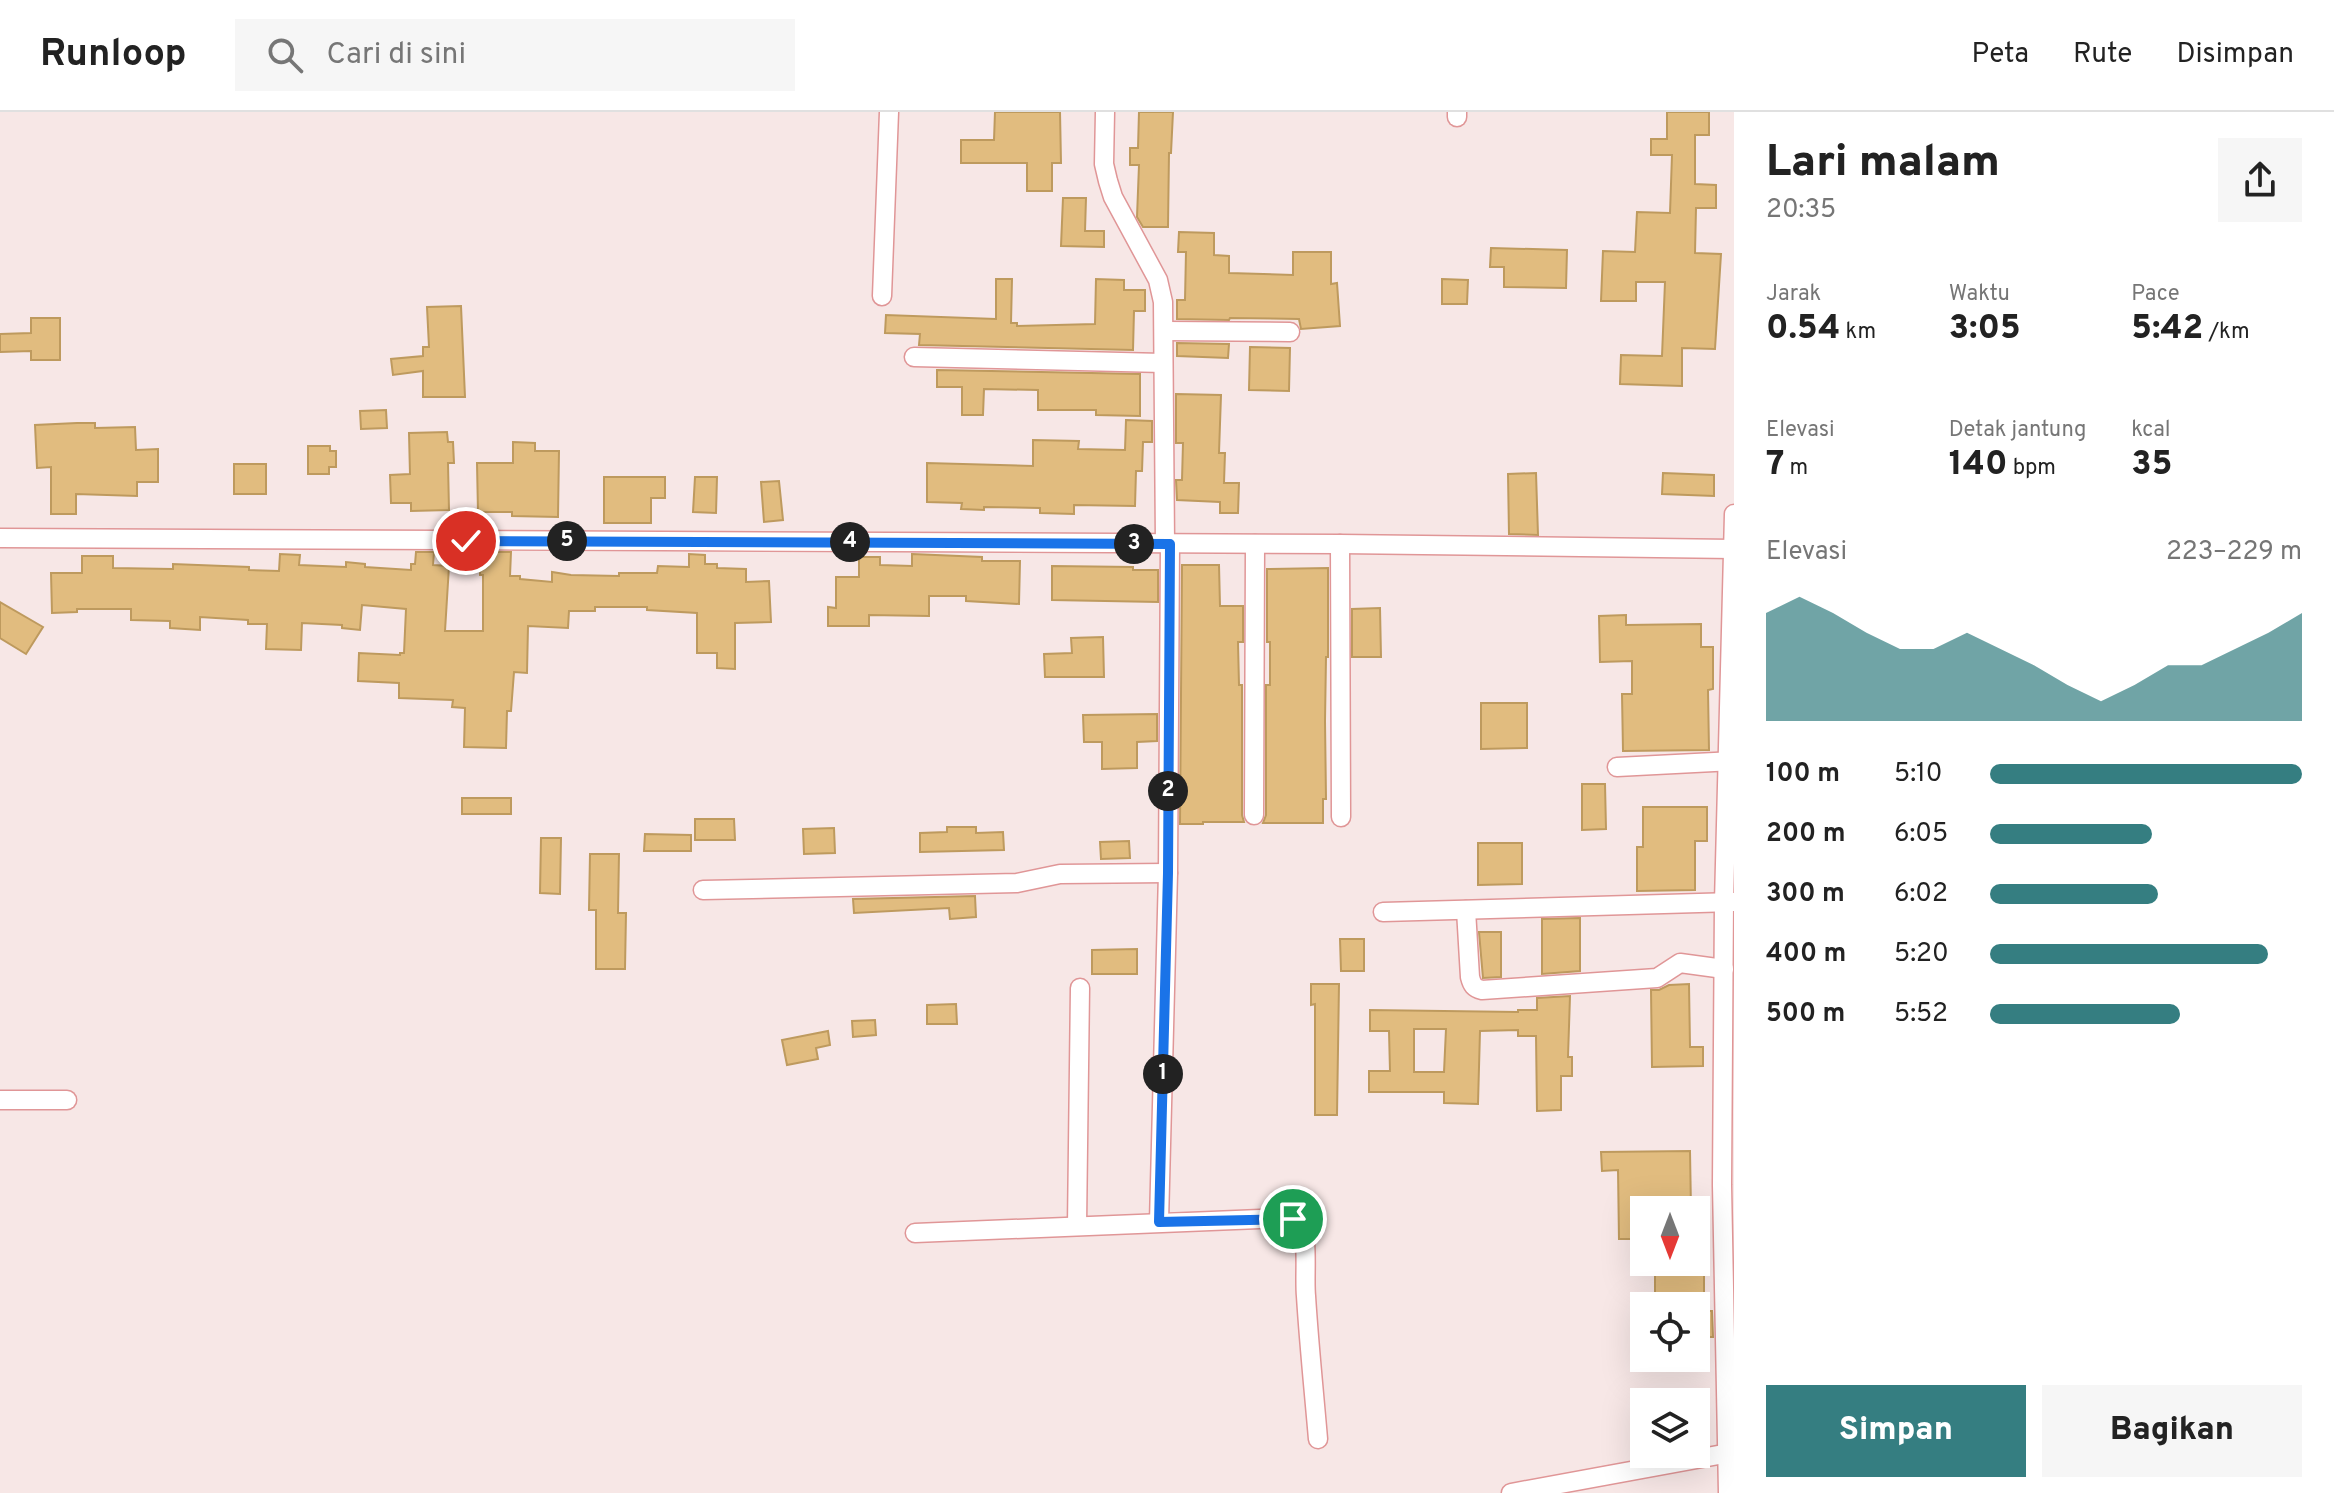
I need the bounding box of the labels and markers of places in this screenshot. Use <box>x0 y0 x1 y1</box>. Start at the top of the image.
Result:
pin <box>432 507 500 575</box>
pin: 5 <box>547 521 587 561</box>
pin: 4 <box>830 522 870 562</box>
pin: 3 <box>1114 524 1154 564</box>
pin: 2 <box>1148 771 1188 811</box>
pin: 1 <box>1143 1054 1183 1094</box>
pin <box>1259 1185 1327 1253</box>

